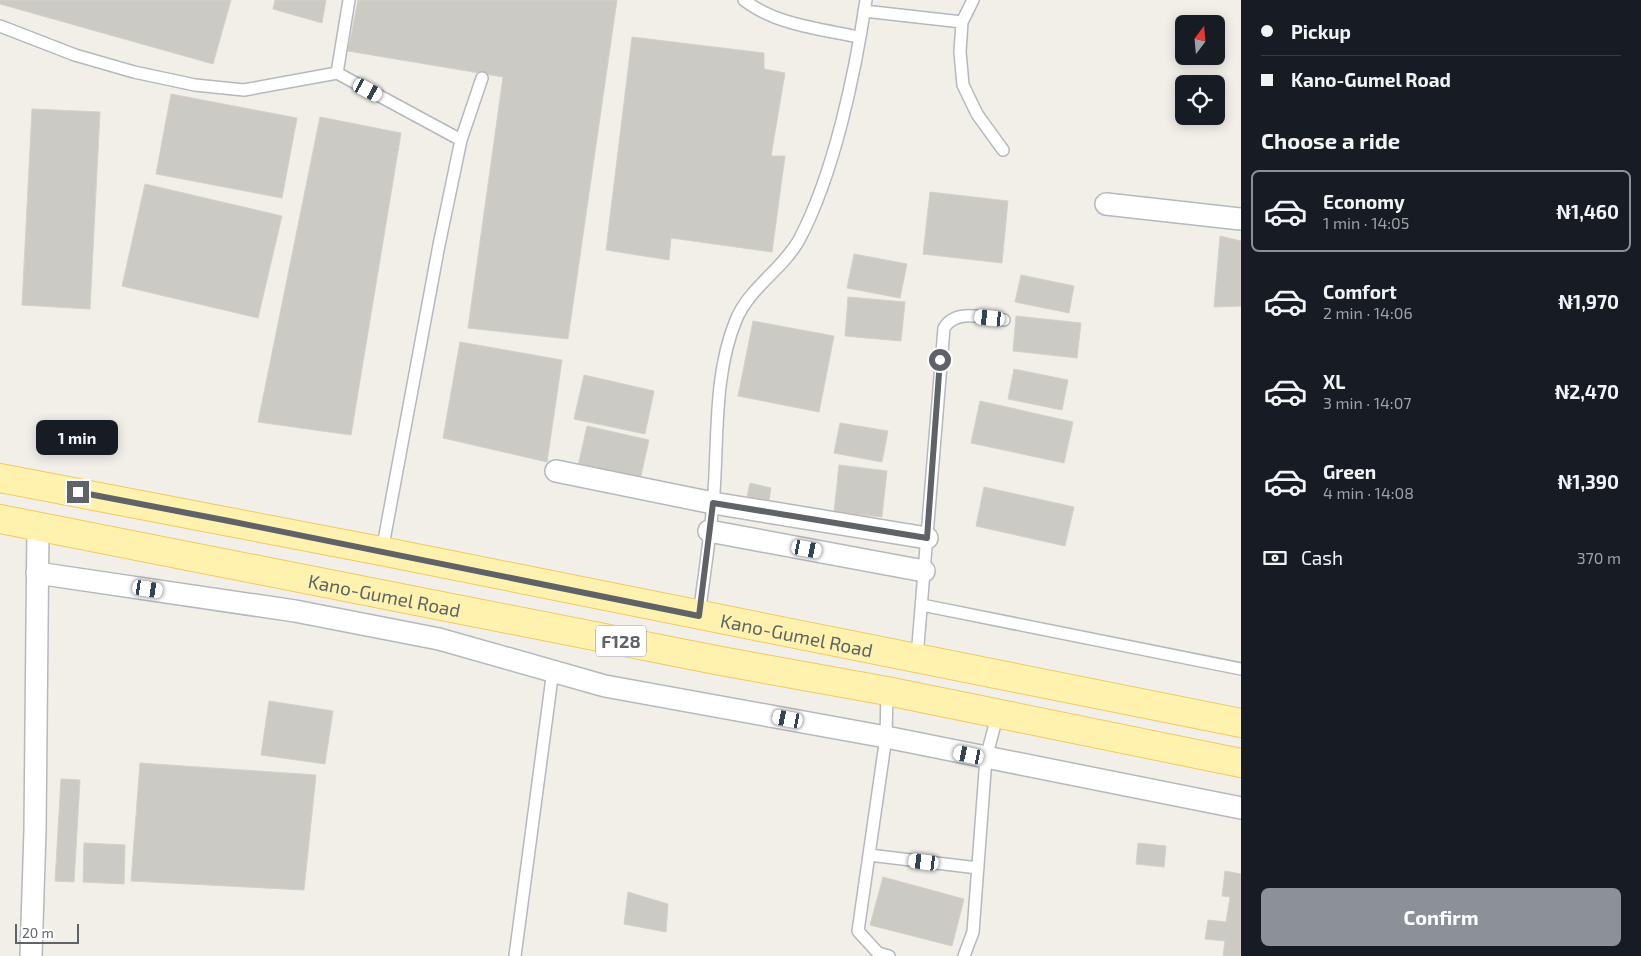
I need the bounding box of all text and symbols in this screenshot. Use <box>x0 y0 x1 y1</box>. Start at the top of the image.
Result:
north arrow <box>1175 15 1225 65</box>
map controls <box>1175 15 1225 125</box>
text: Pickup <box>1291 20 1351 43</box>
text: Kano-Gumel Road <box>1291 68 1451 91</box>
button: locate <box>1175 75 1225 125</box>
car <box>351 76 384 104</box>
text: Choose a ride <box>1261 127 1400 153</box>
icon: car <box>1263 189 1308 234</box>
text: Economy <box>1323 190 1405 213</box>
text: ₦1,460 <box>1556 200 1619 223</box>
text: 1 min · 14:05 <box>1323 213 1409 232</box>
icon: car <box>1263 279 1308 324</box>
text: Comfort <box>1323 280 1397 303</box>
text: ₦1,970 <box>1558 290 1619 313</box>
text: 2 min · 14:06 <box>1323 303 1413 322</box>
car <box>974 309 1005 327</box>
route start <box>929 349 951 371</box>
icon: car <box>1263 369 1308 414</box>
text: XL <box>1323 370 1345 393</box>
text: ₦2,470 <box>1555 380 1619 403</box>
text: 3 min · 14:07 <box>1323 393 1411 412</box>
callout: 1 min <box>37 420 119 454</box>
text: 1 min <box>58 428 96 447</box>
icon: car <box>1263 459 1308 504</box>
text: Green <box>1323 460 1376 483</box>
text: ₦1,390 <box>1558 470 1619 493</box>
route end <box>67 481 89 503</box>
text: 4 min · 14:08 <box>1323 483 1414 502</box>
car <box>790 539 823 559</box>
icon: cash <box>1261 544 1289 572</box>
text: Cash <box>1301 546 1343 569</box>
text: 370 m <box>1577 548 1621 567</box>
street label: Kano-Gumel Road <box>306 569 463 621</box>
car <box>132 579 163 599</box>
street label: Kano-Gumel Road <box>719 608 875 661</box>
road number: F128 <box>596 626 646 656</box>
car <box>771 709 804 729</box>
car <box>952 745 985 765</box>
car <box>908 853 939 871</box>
button: Confirm <box>1261 888 1621 946</box>
scale bar <box>15 921 79 944</box>
text: 20 m <box>22 924 54 941</box>

